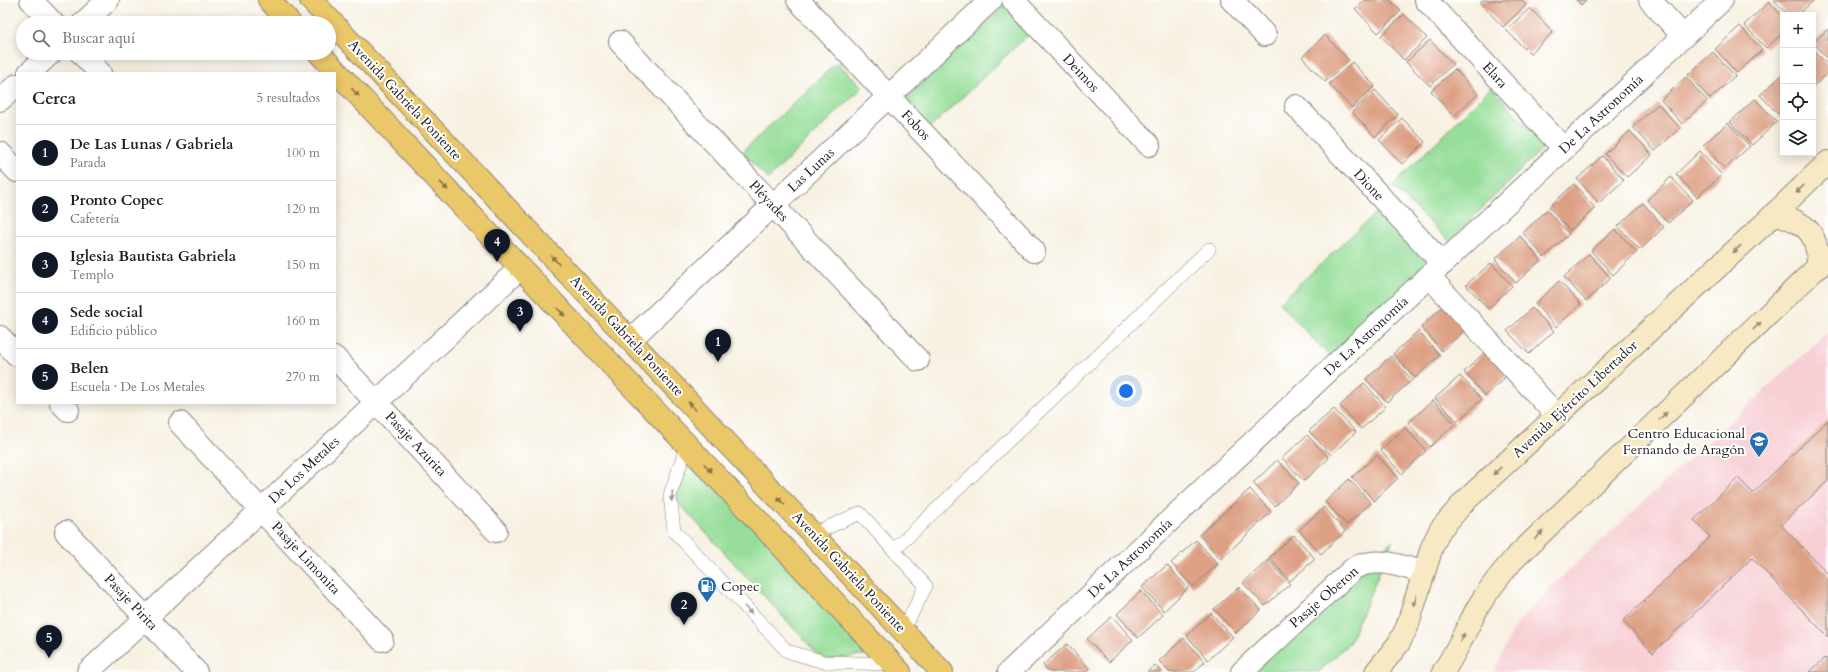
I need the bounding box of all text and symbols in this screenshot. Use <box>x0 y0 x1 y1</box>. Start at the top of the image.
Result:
map controls <box>1780 12 1816 156</box>
button: + <box>1780 12 1816 48</box>
search box <box>16 16 336 60</box>
icon: search <box>30 27 52 49</box>
text: Buscar aquí <box>62 28 135 48</box>
street label: Avenida Gabriela Poniente <box>344 35 466 165</box>
button: − <box>1780 48 1816 84</box>
street label: Deimos <box>1058 50 1104 96</box>
street label: Elara <box>1478 58 1512 92</box>
street label: De La Astronomía <box>1555 70 1647 158</box>
button: locate <box>1780 84 1816 120</box>
text: Cerca <box>32 87 76 110</box>
one-way arrow <box>350 87 360 97</box>
text: 5 resultados <box>256 89 320 107</box>
street label: Fobos <box>897 106 935 145</box>
button: layers <box>1780 120 1816 156</box>
text: De Las Lunas / Gabriela <box>70 134 233 154</box>
street label: Las Lunas <box>783 143 839 197</box>
text: 1 <box>42 144 48 162</box>
text: 100 m <box>286 144 320 162</box>
text: Parada <box>70 154 106 172</box>
street label: Dione <box>1349 165 1389 205</box>
street label: Pléyades <box>745 176 793 226</box>
one-way arrow <box>439 182 448 191</box>
one-way arrow <box>1795 184 1805 194</box>
text: Pronto Copec <box>70 190 163 210</box>
text: 2 <box>42 200 48 218</box>
text: 120 m <box>286 200 320 218</box>
text: Cafetería <box>70 210 119 228</box>
pin: 4 <box>484 229 510 262</box>
one-way arrow <box>1732 244 1741 253</box>
text: Iglesia Bautista Gabriela <box>70 246 236 266</box>
one-way arrow <box>551 255 560 265</box>
text: 3 <box>42 256 48 274</box>
text: 150 m <box>286 256 320 274</box>
text: Templo <box>70 266 114 284</box>
street label: Avenida Gabriela Poniente <box>566 271 688 401</box>
street label: De La Astronomía <box>1320 292 1412 380</box>
pin: 3 <box>507 299 533 332</box>
text: Sede social <box>70 302 143 322</box>
one-way arrow <box>557 307 566 317</box>
text: 4 <box>42 312 48 330</box>
text: 160 m <box>286 312 320 330</box>
one-way arrow <box>1752 321 1762 331</box>
text: Edificio público <box>70 322 157 340</box>
pin: 1 <box>705 329 731 362</box>
street label: Avenida Ejército Libertador <box>1508 335 1642 462</box>
text: Belen <box>70 358 109 378</box>
text: 5 <box>42 368 48 386</box>
text: 270 m <box>286 368 320 386</box>
text: Escuela · De Los Metales <box>70 378 205 396</box>
your location <box>1116 381 1136 401</box>
one-way arrow <box>688 401 697 411</box>
street label: Pasaje Azurita <box>381 407 451 481</box>
one-way arrow <box>1659 412 1668 421</box>
place label: Centro Educacional Fernando de Aragón <box>1623 424 1745 459</box>
school or university icon: Centro Educacional Fernando de Aragón <box>1748 430 1770 458</box>
street label: De Los Metales <box>264 432 344 508</box>
one-way arrow <box>703 463 713 473</box>
one-way arrow <box>1492 466 1503 475</box>
one-way arrow <box>668 490 675 502</box>
one-way arrow <box>777 495 786 506</box>
street label: Avenida Gabriela Poniente <box>788 507 910 637</box>
street label: De La Astronomía <box>1084 514 1176 602</box>
street label: Pasaje Limonita <box>267 517 345 599</box>
one-way arrow <box>1534 530 1544 540</box>
street label: Pasaje Oberon <box>1285 562 1363 632</box>
street label: Pasaje Pirita <box>100 570 162 634</box>
fuel station icon: Copec <box>696 575 718 603</box>
place label: Copec <box>721 577 759 596</box>
pin: 2 <box>671 592 697 625</box>
one-way arrow <box>1411 594 1417 607</box>
one-way arrow <box>744 605 753 615</box>
pin: 5 <box>36 625 62 658</box>
one-way arrow <box>1459 633 1465 644</box>

